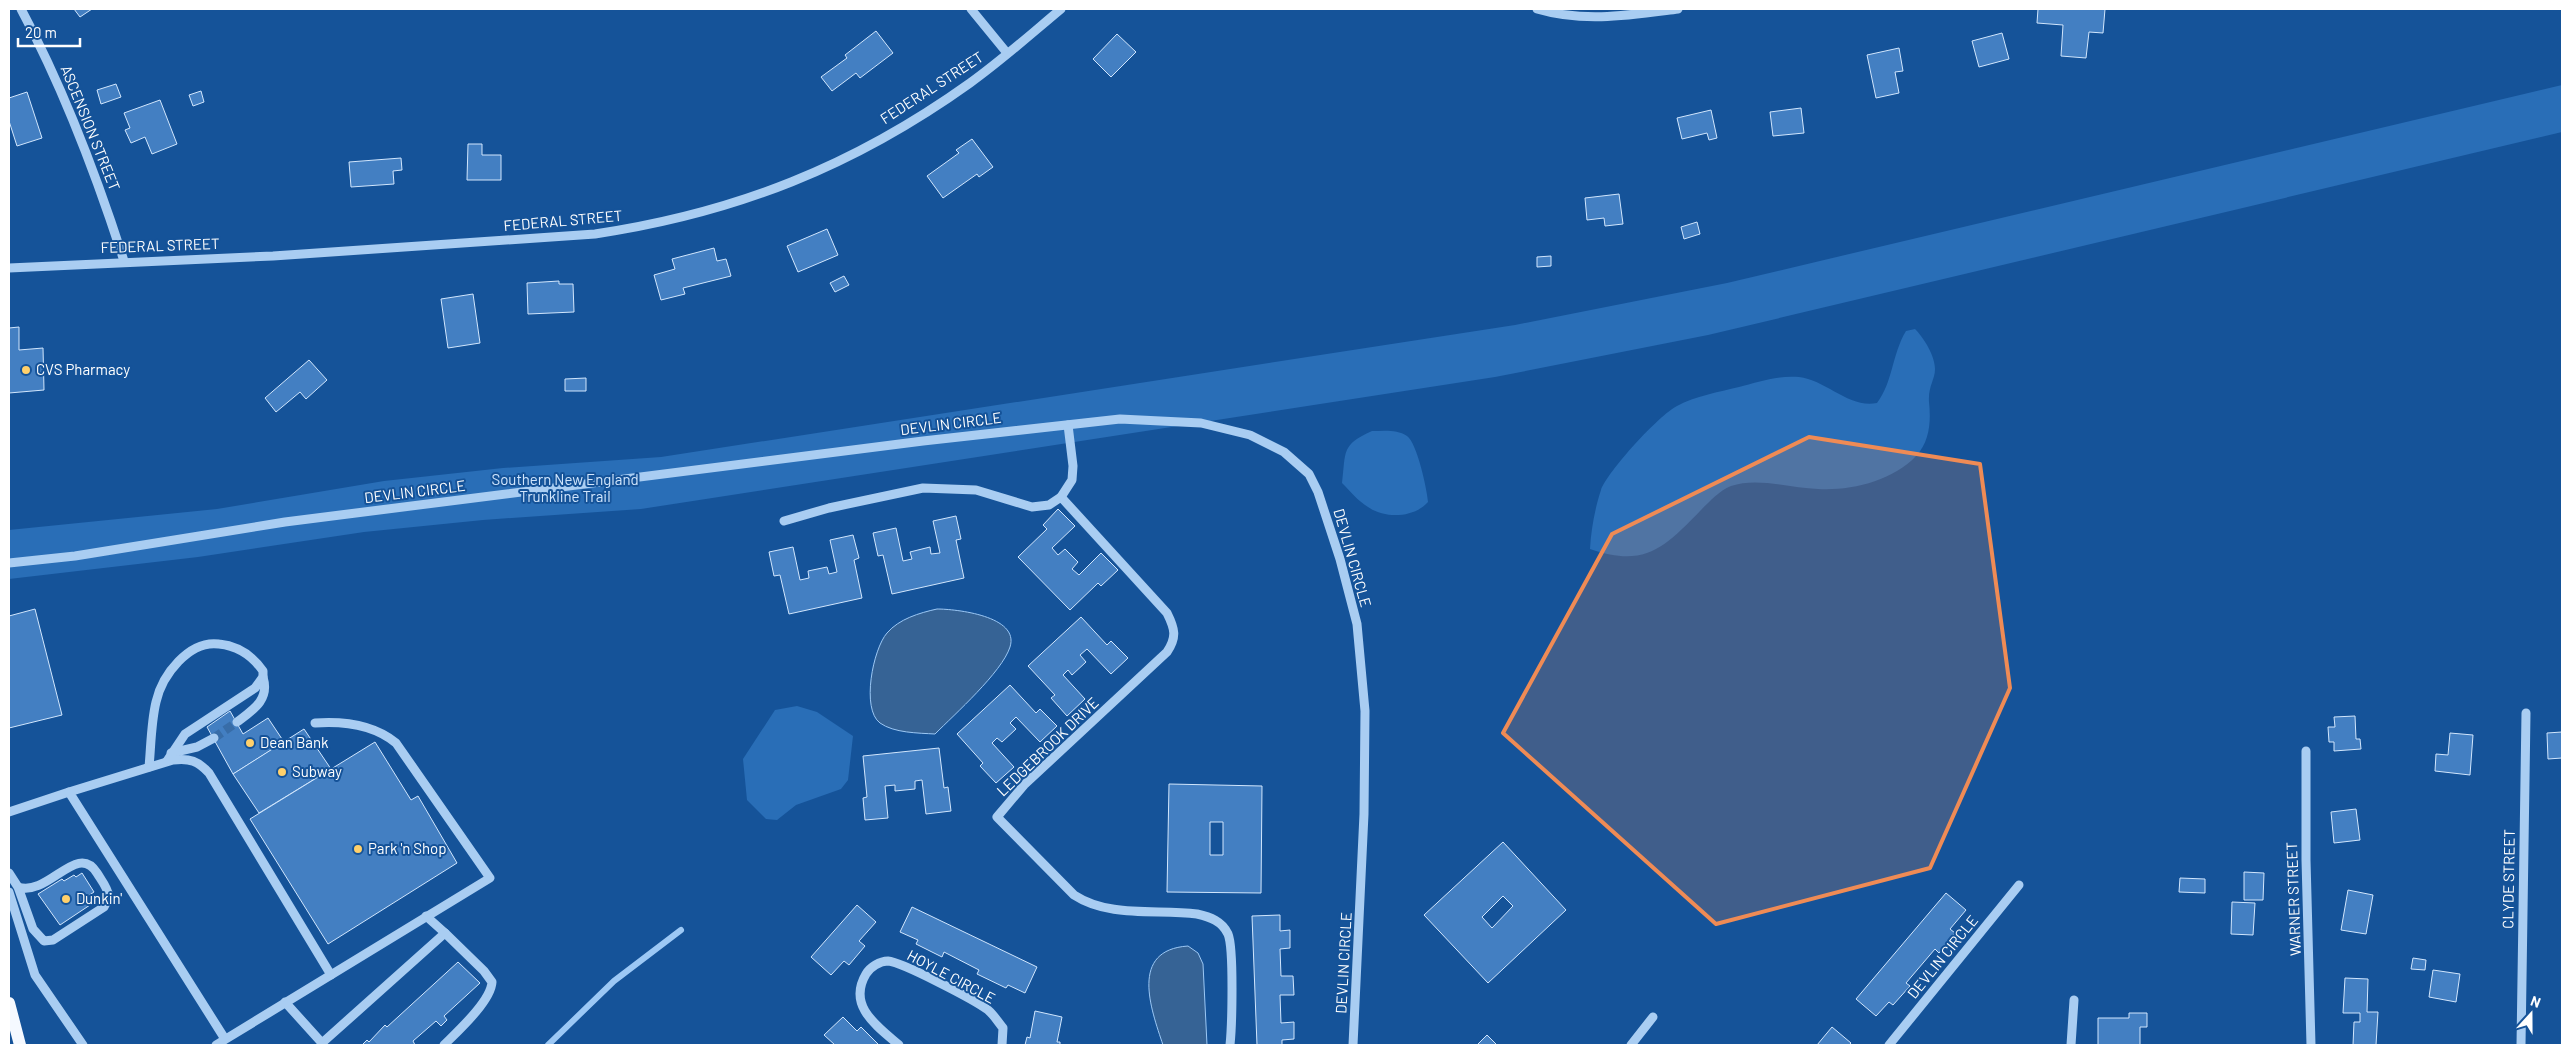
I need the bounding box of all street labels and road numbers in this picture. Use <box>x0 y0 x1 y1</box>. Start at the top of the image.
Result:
street label: FEDERAL STREET <box>877 47 986 127</box>
street label: ASCENSION STREET <box>58 62 124 193</box>
street label: FEDERAL STREET <box>503 206 623 234</box>
street label: FEDERAL STREET <box>100 234 220 256</box>
street label: DEVLIN CIRCLE <box>899 408 1003 438</box>
street label: DEVLIN CIRCLE <box>363 476 467 506</box>
street label: DEVLIN CIRCLE <box>1330 506 1376 609</box>
street label: LEDGEBROOK DRIVE <box>993 693 1102 799</box>
street label: CLYDE STREET <box>2498 829 2518 929</box>
street label: WARNER STREET <box>2282 842 2304 956</box>
street label: DEVLIN CIRCLE <box>1903 911 1981 1002</box>
street label: DEVLIN CIRCLE <box>1331 912 1355 1014</box>
street label: HOYLE CIRCLE <box>904 945 998 1007</box>

